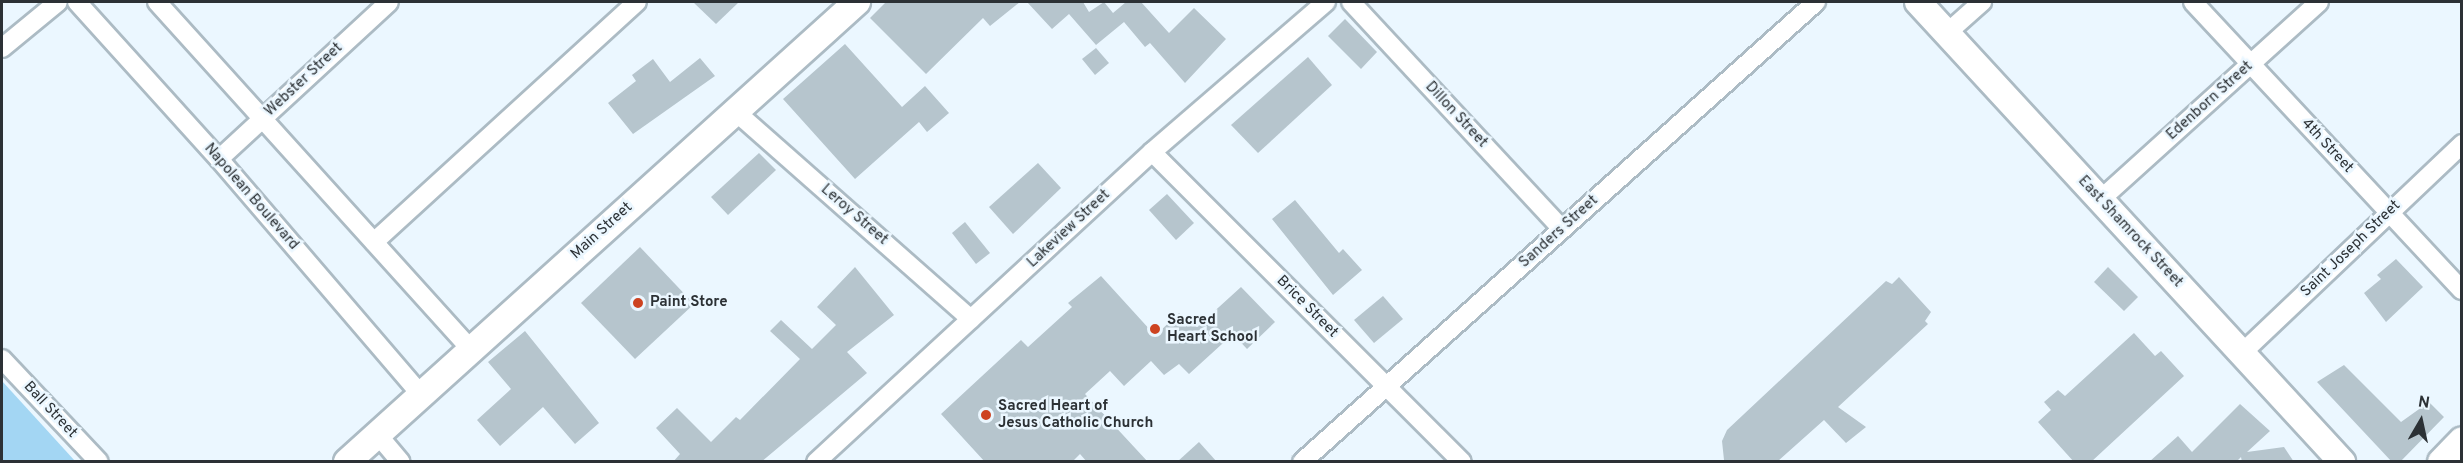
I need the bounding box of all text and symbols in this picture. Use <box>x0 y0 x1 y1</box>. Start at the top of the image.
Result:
street label: Webster Street <box>261 39 347 121</box>
street label: Edenborn Street <box>2163 58 2257 144</box>
street label: Dillon Street <box>1421 78 1491 152</box>
street label: 4th Street <box>2297 115 2357 177</box>
street label: Napolean Boulevard <box>200 140 302 254</box>
street label: East Shamrock Street <box>2074 173 2186 291</box>
street label: Leroy Street <box>817 181 891 249</box>
street label: Lakeview Street <box>1024 186 1114 272</box>
street label: Sanders Street <box>1516 192 1602 272</box>
street label: Saint Joseph Street <box>2298 197 2404 301</box>
street label: Main Street <box>568 199 636 263</box>
street label: Brice Street <box>1272 272 1342 342</box>
place label: Paint Store <box>650 294 728 312</box>
marker: Paint Store <box>631 296 645 310</box>
place label: Sacred Heart School <box>1167 311 1258 346</box>
marker: Sacred Heart School <box>1148 322 1162 336</box>
street label: Ball Street <box>19 378 81 442</box>
north arrow <box>2391 391 2451 451</box>
text: N <box>2417 392 2431 414</box>
place label: Sacred Heart of Jesus Catholic Church <box>998 397 1153 432</box>
marker: Sacred Heart of Jesus Catholic Church <box>979 408 993 422</box>

